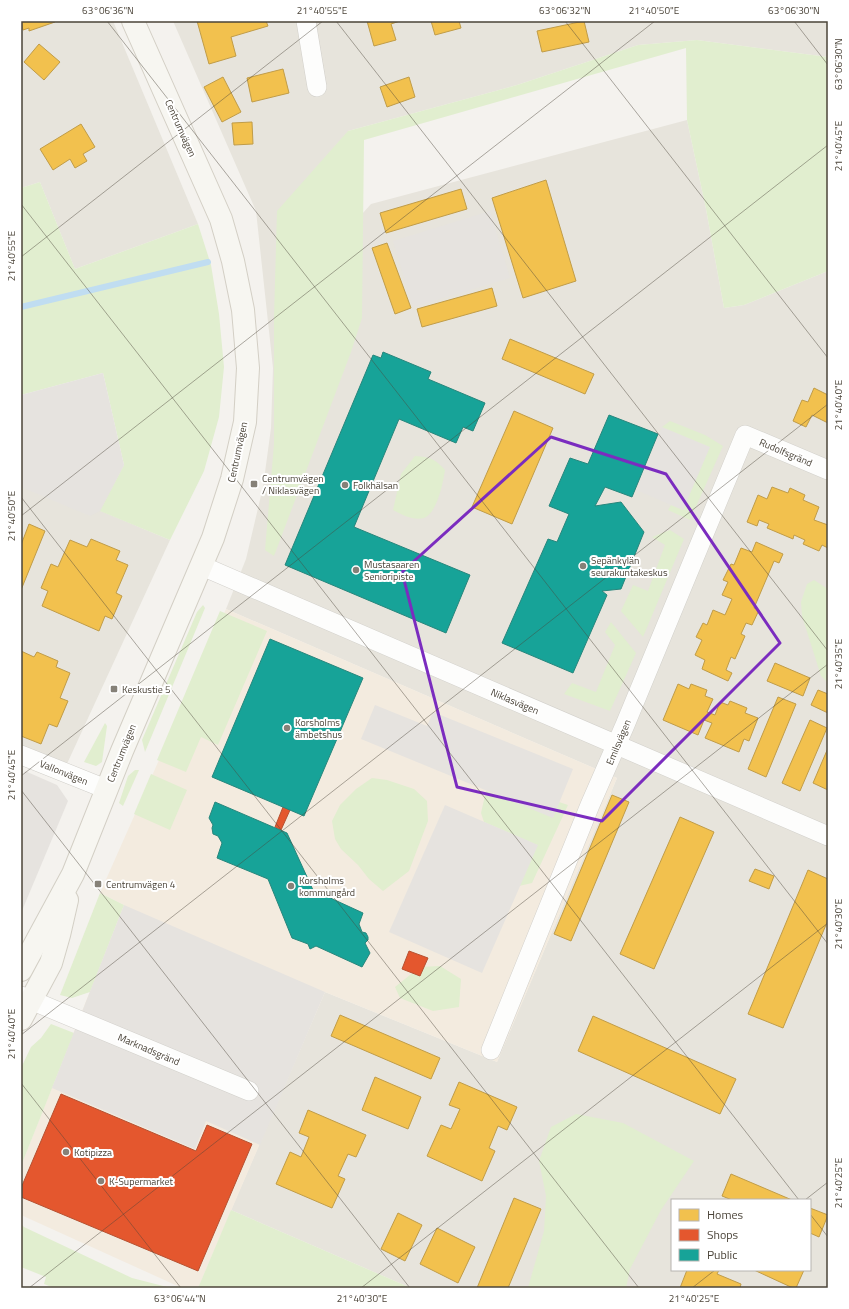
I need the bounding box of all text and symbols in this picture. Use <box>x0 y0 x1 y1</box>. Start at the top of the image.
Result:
text: 63°06'36"N <box>82 3 134 18</box>
text: 21°40'55"E <box>297 3 348 18</box>
text: 63°06'32"N <box>539 3 591 18</box>
text: 21°40'50"E <box>629 3 680 18</box>
text: 63°06'30"N <box>768 3 820 18</box>
text: 63°06'30"N <box>831 38 846 90</box>
street label: Centrumvägen <box>161 97 200 159</box>
text: 21°40'45"E <box>831 120 846 171</box>
text: 21°40'55"E <box>4 230 19 281</box>
text: 21°40'40"E <box>831 379 846 430</box>
street label: Centrumvägen <box>224 420 251 484</box>
street label: Rudolfsgränd <box>757 435 815 470</box>
place label: Centrumvägen / Niklasvägen <box>262 471 324 498</box>
place label: Folkhälsan <box>353 478 398 493</box>
marker: Centrumvägen / Niklasvägen <box>249 479 259 489</box>
marker: Folkhälsan <box>340 480 350 490</box>
text: 21°40'50"E <box>4 490 19 541</box>
place label: Sepänkylän seurakuntakeskus <box>591 553 668 580</box>
place label: Mustasaaren Senioripiste <box>364 557 419 584</box>
marker: Sepänkylän seurakuntakeskus <box>578 561 588 571</box>
marker: Mustasaaren Senioripiste <box>351 565 361 575</box>
text: 21°40'35"E <box>831 638 846 689</box>
place label: Keskustie 5 <box>122 682 171 697</box>
marker: Keskustie 5 <box>109 684 119 694</box>
street label: Niklasvägen <box>488 685 541 718</box>
place label: Korsholms ämbetshus <box>295 715 342 742</box>
street label: Emilsvägen <box>602 717 635 767</box>
street label: Centrumvägen <box>103 722 140 785</box>
marker: Korsholms ämbetshus <box>282 723 292 733</box>
text: 21°40'45"E <box>4 749 19 800</box>
street label: Vallonvägen <box>37 756 90 789</box>
place label: Korsholms kommungård <box>299 873 355 900</box>
place label: Centrumvägen 4 <box>106 877 176 892</box>
marker: Centrumvägen 4 <box>93 879 103 889</box>
marker: Korsholms kommungård <box>286 881 296 891</box>
text: 21°40'30"E <box>831 898 846 949</box>
text: 21°40'40"E <box>4 1008 19 1059</box>
street label: Marknadsgränd <box>115 1030 182 1069</box>
place label: Kotipizza <box>74 1145 112 1160</box>
marker: Kotipizza <box>61 1147 71 1157</box>
text: 21°40'25"E <box>831 1157 846 1208</box>
place label: K-Supermarket <box>109 1174 173 1189</box>
marker: K-Supermarket <box>96 1176 106 1186</box>
legend <box>671 1199 811 1271</box>
text: Homes <box>707 1205 743 1224</box>
text: Shops <box>707 1225 739 1244</box>
text: Public <box>707 1245 737 1264</box>
text: 63°06'44"N <box>154 1291 206 1306</box>
text: 21°40'30"E <box>337 1291 388 1306</box>
text: 21°40'25"E <box>669 1291 720 1306</box>

